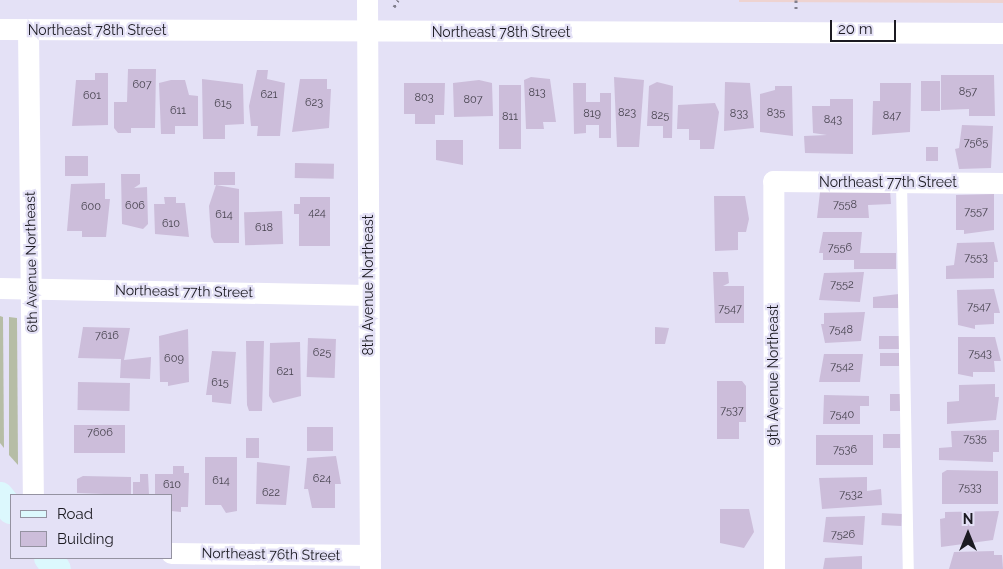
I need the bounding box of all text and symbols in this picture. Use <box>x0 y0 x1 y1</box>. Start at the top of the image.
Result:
scale bar <box>833 10 899 42</box>
text: 20 m <box>838 20 873 38</box>
street label: Northeast 78th Street <box>28 22 166 38</box>
street label: Northeast 78th Street <box>432 24 570 40</box>
house number: 607 <box>132 78 152 92</box>
house number: 857 <box>959 85 977 99</box>
house number: 813 <box>528 86 546 100</box>
house number: 621 <box>260 88 278 102</box>
house number: 601 <box>83 89 101 103</box>
house number: 803 <box>414 91 434 105</box>
house number: 807 <box>463 93 483 107</box>
house number: 623 <box>305 96 323 110</box>
house number: 615 <box>214 97 232 111</box>
house number: 611 <box>170 104 186 118</box>
house number: 823 <box>618 106 636 120</box>
house number: 835 <box>767 106 785 120</box>
house number: 819 <box>583 107 601 121</box>
house number: 833 <box>730 107 748 121</box>
house number: 825 <box>651 109 669 123</box>
house number: 847 <box>883 109 901 123</box>
house number: 811 <box>502 110 518 124</box>
house number: 843 <box>824 113 842 127</box>
house number: 7565 <box>964 136 988 150</box>
street label: Northeast 77th Street <box>819 174 957 190</box>
street label: 6th Avenue Northeast <box>21 191 41 333</box>
house number: 7558 <box>833 198 857 212</box>
house number: 606 <box>125 199 145 213</box>
house number: 600 <box>81 200 101 214</box>
house number: 7557 <box>964 205 988 219</box>
house number: 424 <box>308 206 326 220</box>
house number: 614 <box>215 208 233 222</box>
street label: 8th Avenue Northeast <box>360 214 376 356</box>
house number: 610 <box>162 217 180 231</box>
house number: 618 <box>255 221 273 235</box>
house number: 7556 <box>828 241 852 255</box>
house number: 7553 <box>964 251 988 265</box>
house number: 7552 <box>830 278 854 292</box>
street label: Northeast 77th Street <box>115 281 253 301</box>
house number: 7547 <box>967 300 991 314</box>
house number: 7547 <box>718 302 742 316</box>
street label: 9th Avenue Northeast <box>765 304 781 446</box>
house number: 7548 <box>829 323 853 337</box>
house number: 7616 <box>95 329 119 343</box>
house number: 625 <box>313 346 331 360</box>
house number: 7543 <box>968 347 992 361</box>
house number: 609 <box>164 352 184 366</box>
house number: 7542 <box>830 360 854 374</box>
house number: 621 <box>276 365 294 379</box>
house number: 615 <box>211 376 229 390</box>
house number: 7537 <box>720 404 744 418</box>
house number: 7540 <box>830 408 854 422</box>
house number: 7606 <box>87 426 113 440</box>
house number: 7535 <box>963 432 987 446</box>
house number: 7536 <box>833 443 857 457</box>
house number: 624 <box>313 472 331 486</box>
house number: 614 <box>212 474 230 488</box>
house number: 610 <box>163 478 181 492</box>
house number: 7533 <box>958 481 982 495</box>
house number: 622 <box>262 486 280 500</box>
house number: 7532 <box>839 488 863 502</box>
legend <box>10 494 172 559</box>
text: Road <box>57 505 93 523</box>
north arrow <box>943 509 993 559</box>
text: N <box>963 511 973 527</box>
house number: 7526 <box>831 528 855 542</box>
text: Building <box>57 530 114 548</box>
street label: Northeast 76th Street <box>201 544 341 564</box>

